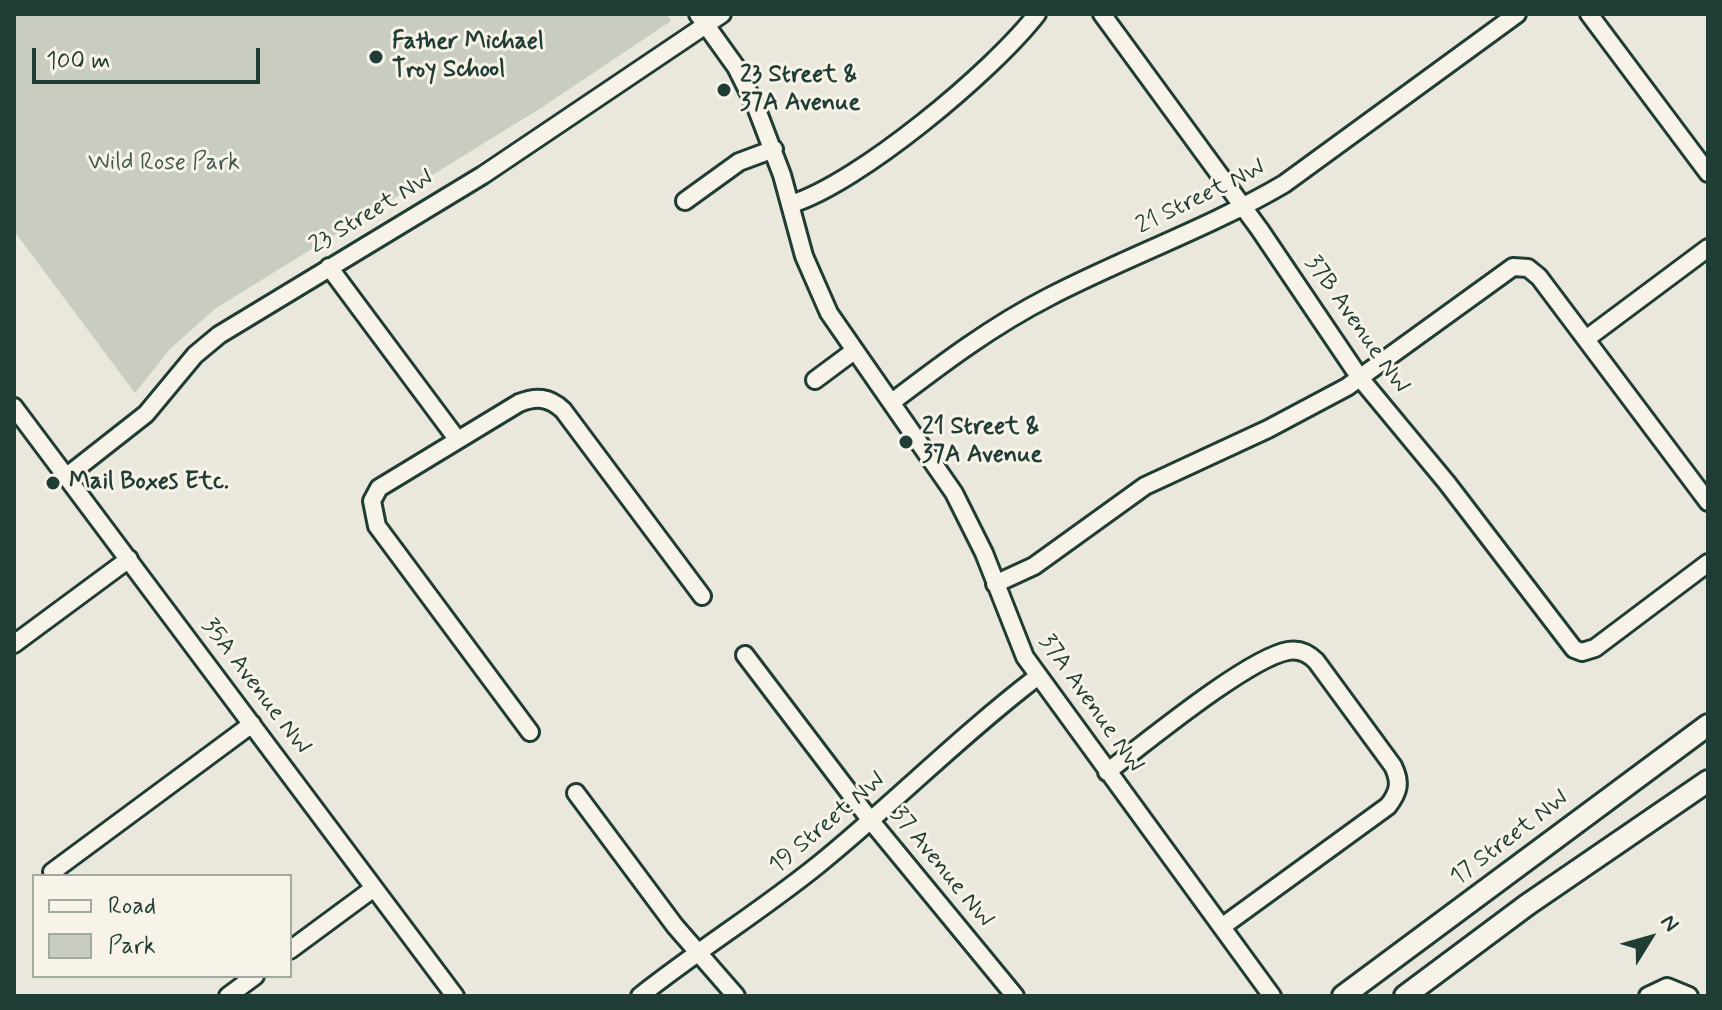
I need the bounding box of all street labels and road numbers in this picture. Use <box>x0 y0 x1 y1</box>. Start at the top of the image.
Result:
street label: 21 Street NW <box>1132 154 1270 242</box>
street label: 23 Street NW <box>305 165 439 261</box>
street label: 37B Avenue NW <box>1298 250 1414 400</box>
street label: 35A Avenue NW <box>194 613 316 761</box>
street label: 37A Avenue NW <box>1032 629 1148 779</box>
street label: 19 Street NW <box>764 767 892 881</box>
street label: 17 Street NW <box>1445 785 1575 893</box>
street label: 37 Avenue NW <box>884 802 998 934</box>

